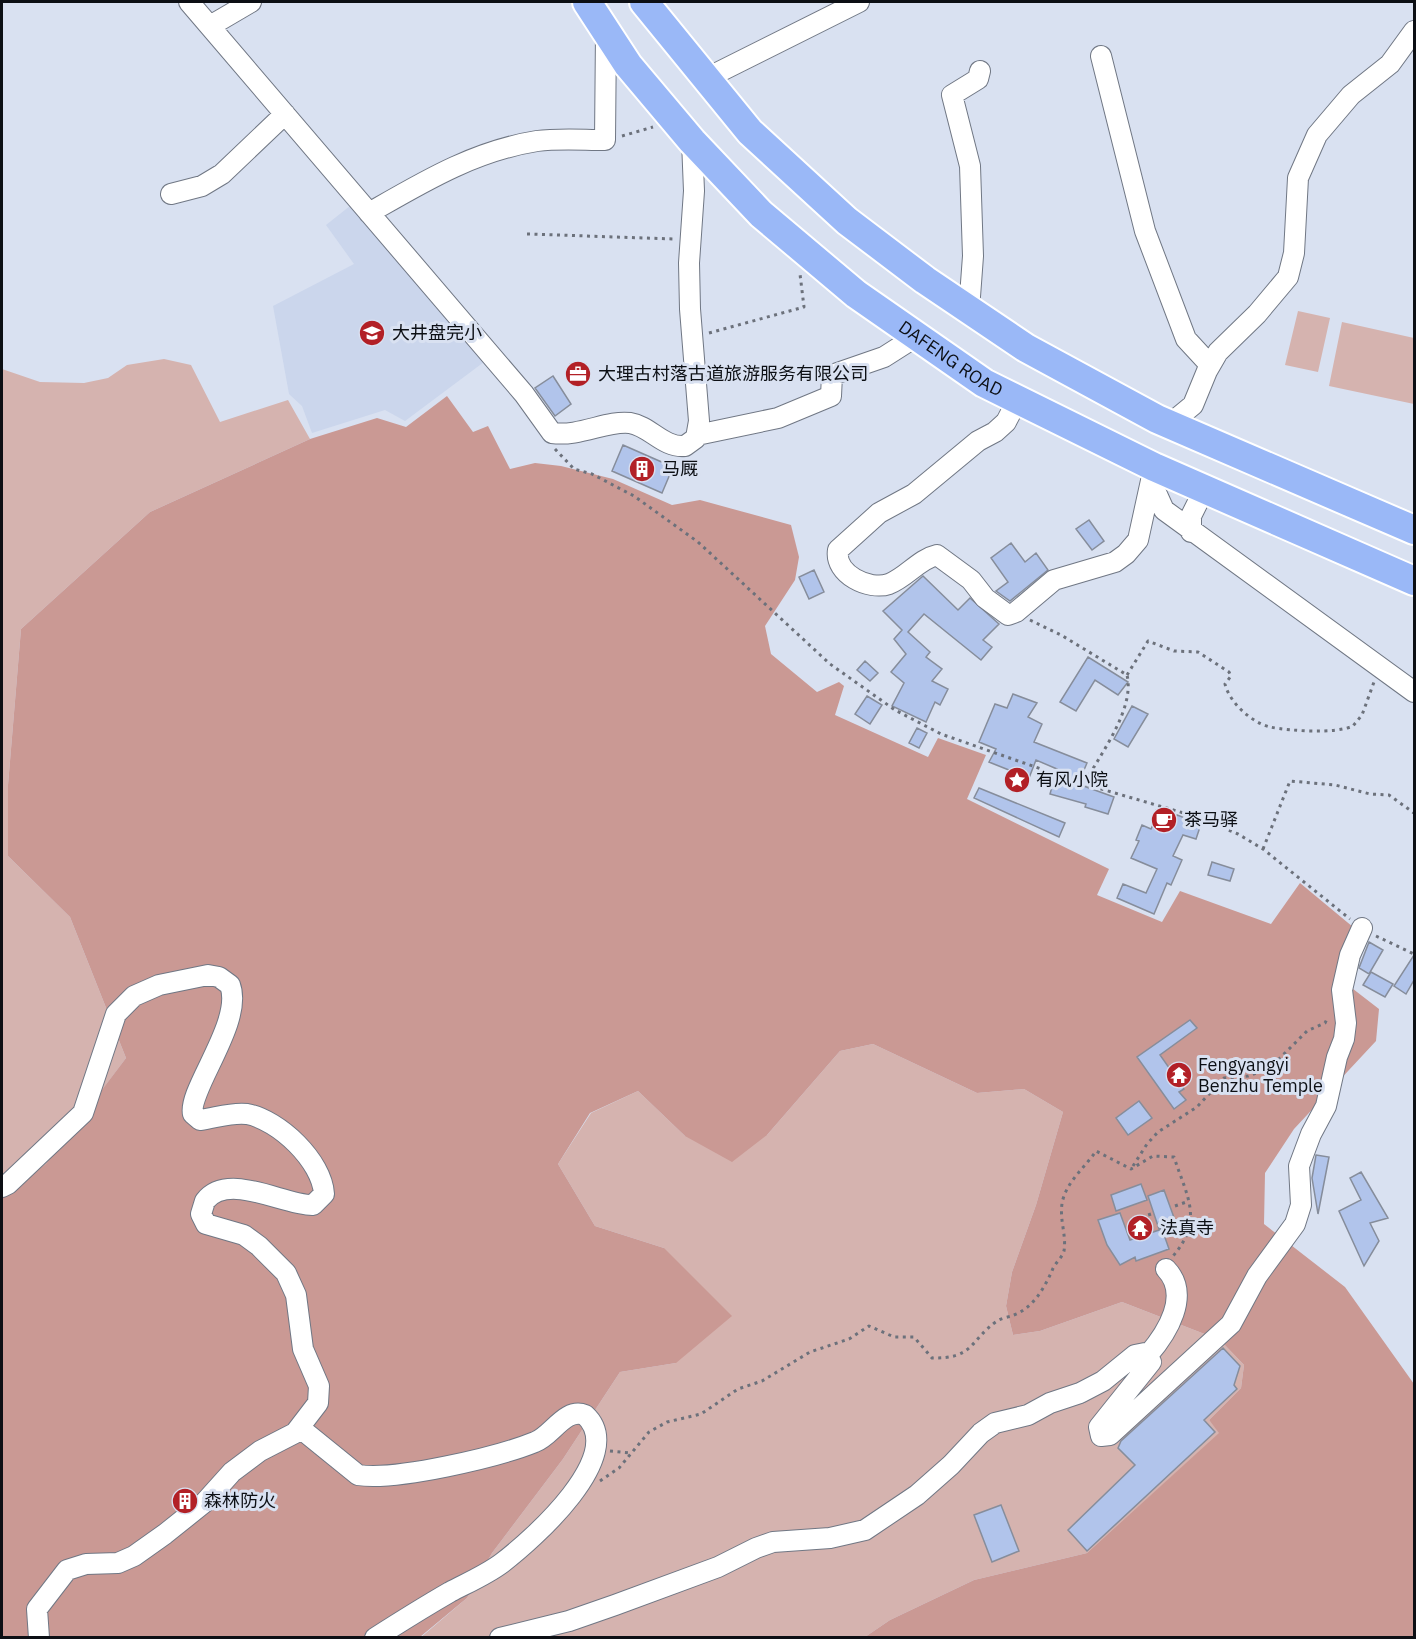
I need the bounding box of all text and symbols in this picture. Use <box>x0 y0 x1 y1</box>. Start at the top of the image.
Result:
street label: DAFENG ROAD <box>894 315 1007 401</box>
school or university icon: 大井盘完小 <box>357 318 387 348</box>
place label: 大井盘完小 <box>392 321 482 344</box>
office icon: 大理古村落古道旅游服务有限公司 <box>563 359 593 389</box>
place label: 大理古村落古道旅游服务有限公司 <box>598 362 868 385</box>
building icon: 马厩 <box>627 454 657 484</box>
place label: 马厩 <box>662 457 698 480</box>
place icon: 有风小院 <box>1002 765 1032 795</box>
place label: 有风小院 <box>1036 768 1108 791</box>
cafe icon: 茶马驿 <box>1149 805 1179 835</box>
place label: 茶马驿 <box>1184 808 1238 831</box>
place label: Fengyangyi Benzhu Temple <box>1198 1053 1323 1097</box>
temple icon: Fengyangyi Benzhu Temple <box>1164 1060 1194 1090</box>
temple icon: 法真寺 <box>1125 1213 1155 1243</box>
place label: 法真寺 <box>1160 1216 1214 1239</box>
building icon: 森林防火 <box>170 1486 200 1516</box>
place label: 森林防火 <box>204 1489 276 1512</box>

